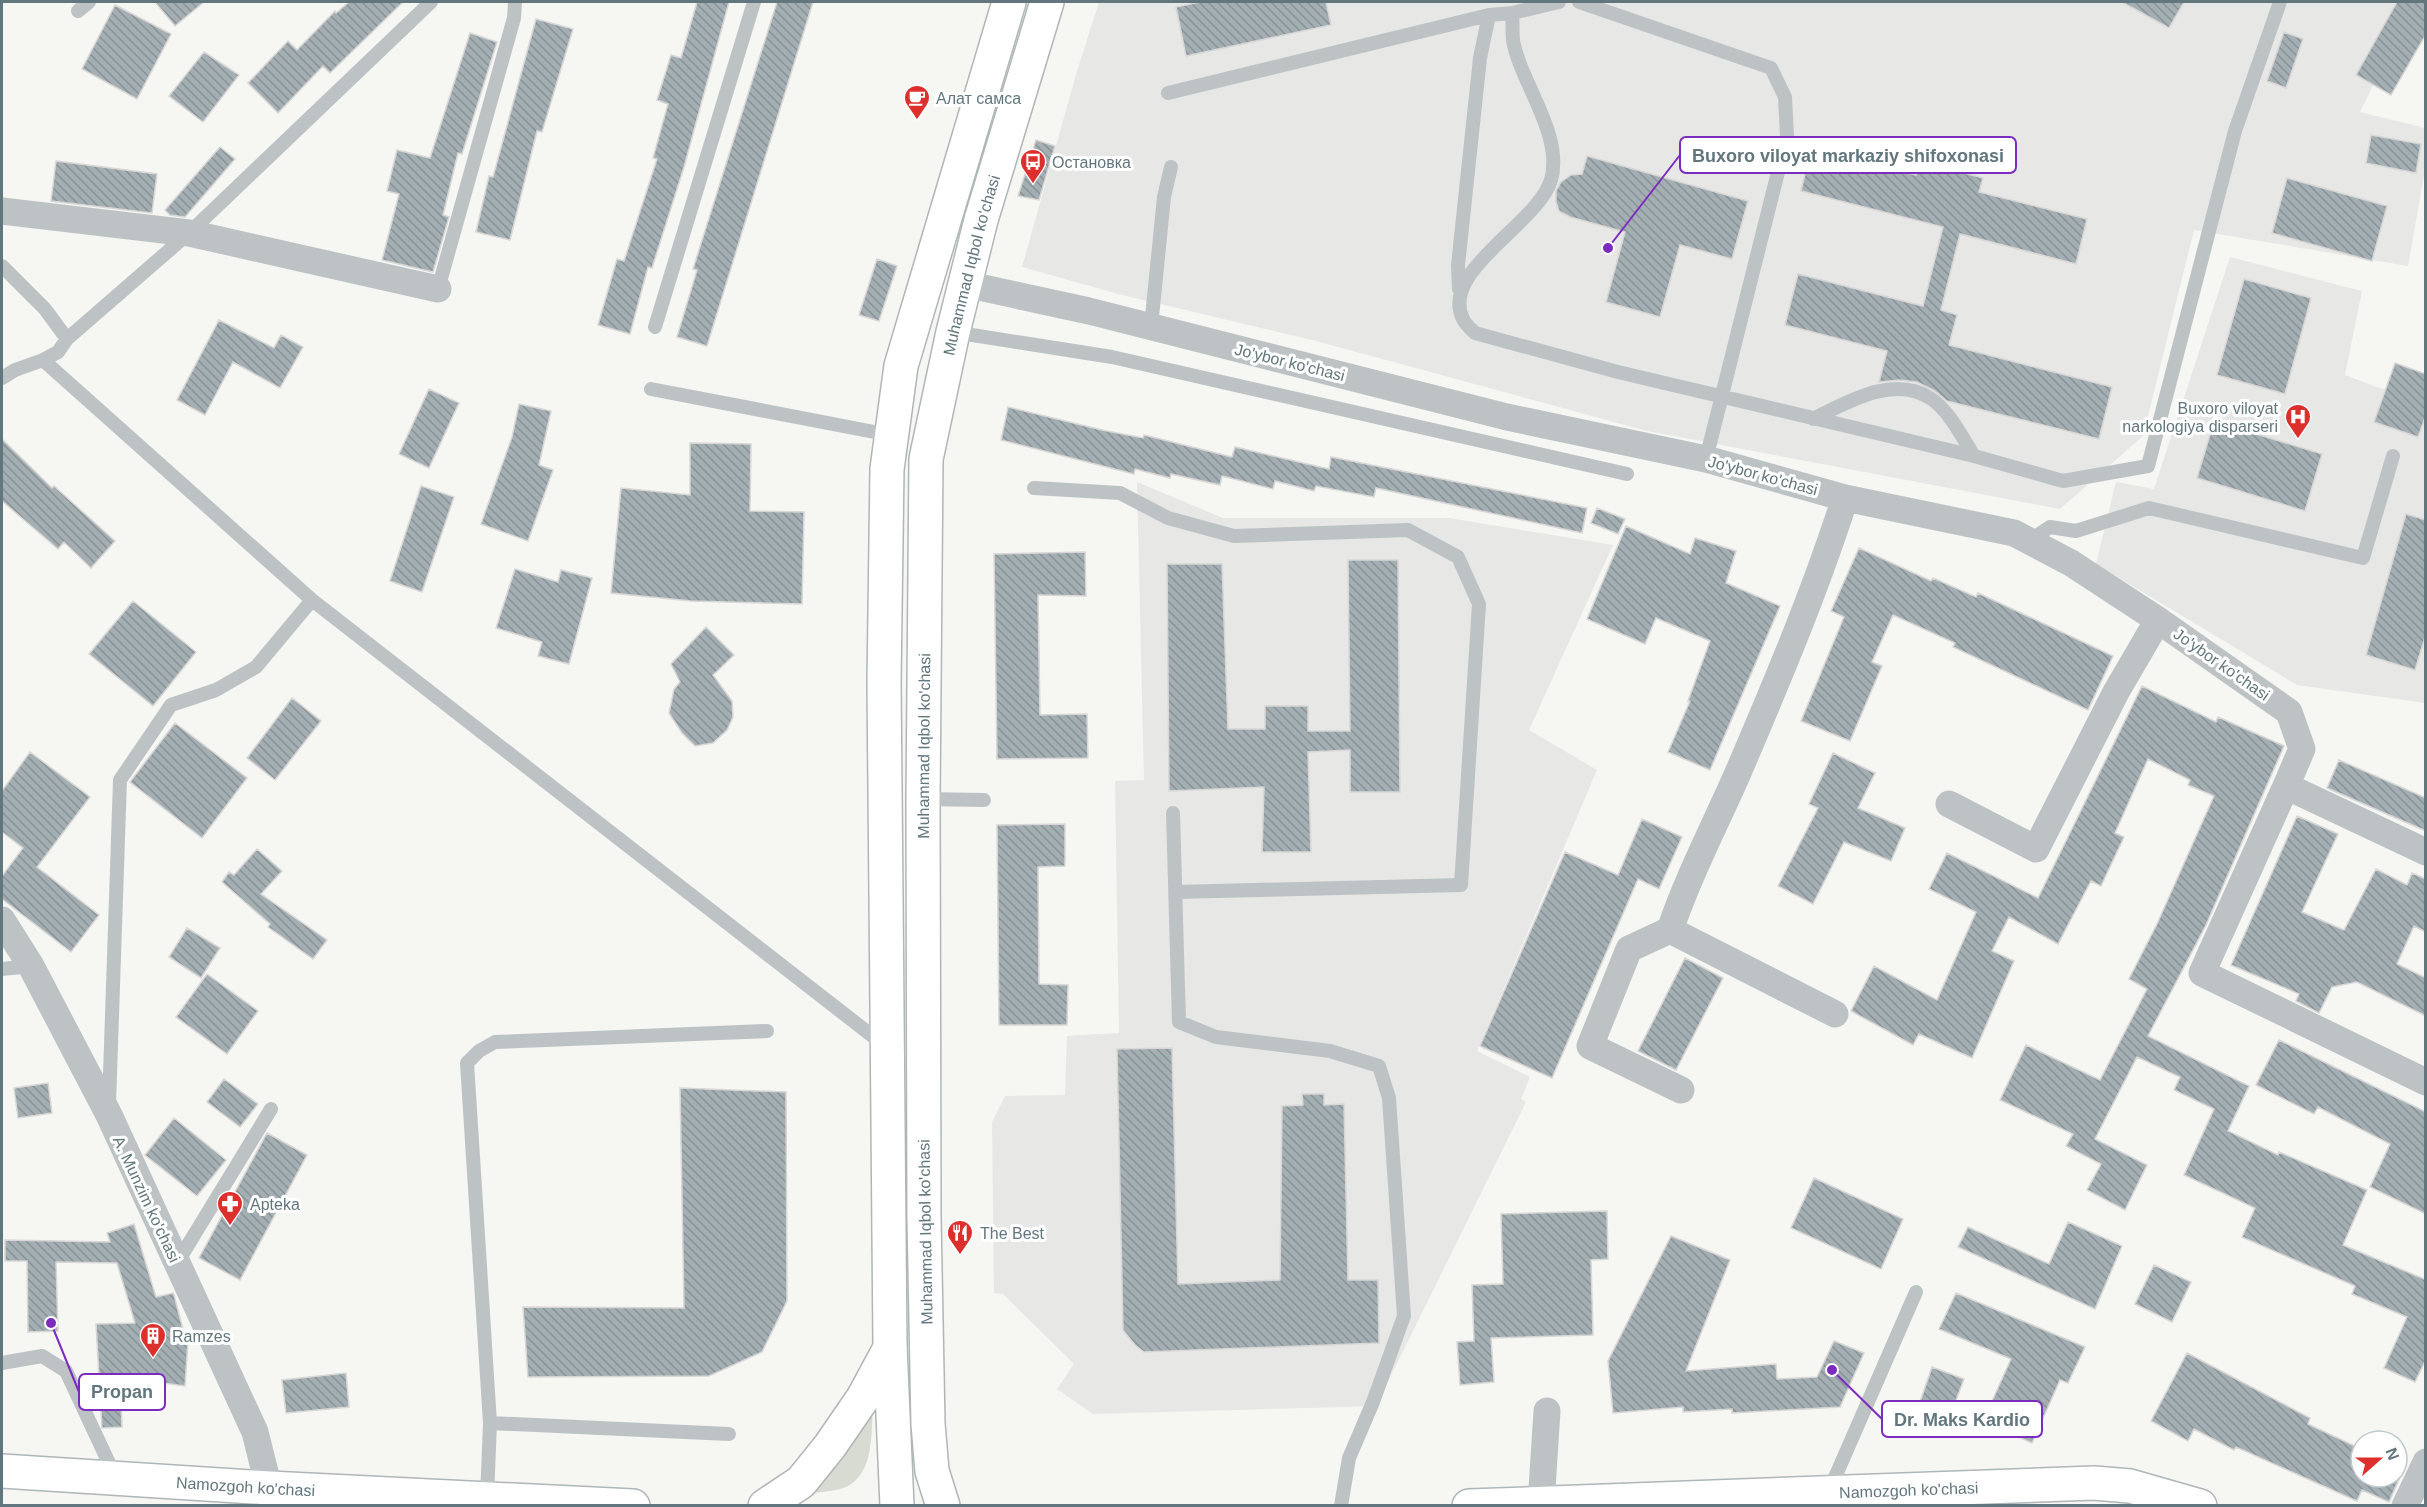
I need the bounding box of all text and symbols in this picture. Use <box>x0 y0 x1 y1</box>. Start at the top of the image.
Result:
cafe icon: Алат самса <box>902 83 932 121</box>
place label: Алат самса <box>936 90 1021 107</box>
callout: Buxoro viloyat markaziy shifoxonasi <box>1680 137 2016 173</box>
text: Buxoro viloyat markaziy shifoxonasi <box>1692 146 2004 166</box>
bus stop icon: Остановка <box>1018 147 1048 185</box>
place label: Остановка <box>1052 154 1131 171</box>
street label: Muhammad Iqbol ko'chasi <box>940 173 1003 357</box>
street label: Jo'ybor ko'chasi <box>1233 341 1347 384</box>
place label: Buxoro viloyat narkologiya disparseri <box>2122 400 2279 435</box>
hospital icon: Buxoro viloyat narkologiya disparseri <box>2283 402 2313 440</box>
street label: Jo'ybor ko'chasi <box>1706 453 1820 498</box>
street label: Jo'ybor ko'chasi <box>2171 625 2273 704</box>
street label: Muhammad Iqbol ko'chasi <box>915 653 933 839</box>
street label: A. Munzim ko'chasi <box>110 1133 183 1265</box>
street label: Muhammad Iqbol ko'chasi <box>915 1139 936 1325</box>
pharmacy icon: Apteka <box>215 1189 245 1227</box>
place label: Apteka <box>250 1196 300 1213</box>
restaurant icon: The Best <box>945 1218 975 1256</box>
place label: The Best <box>980 1225 1045 1242</box>
building icon: Ramzes <box>138 1321 168 1359</box>
place label: Ramzes <box>172 1328 231 1345</box>
callout: Propan <box>79 1374 165 1410</box>
text: Propan <box>91 1382 153 1402</box>
callout: Dr. Maks Kardio <box>1882 1401 2042 1437</box>
text: Dr. Maks Kardio <box>1894 1410 2030 1430</box>
north arrow <box>2349 1429 2409 1489</box>
text: N <box>2383 1445 2403 1462</box>
street label: Namozgoh ko'chasi <box>175 1474 315 1499</box>
street label: Namozgoh ko'chasi <box>1839 1479 1979 1501</box>

